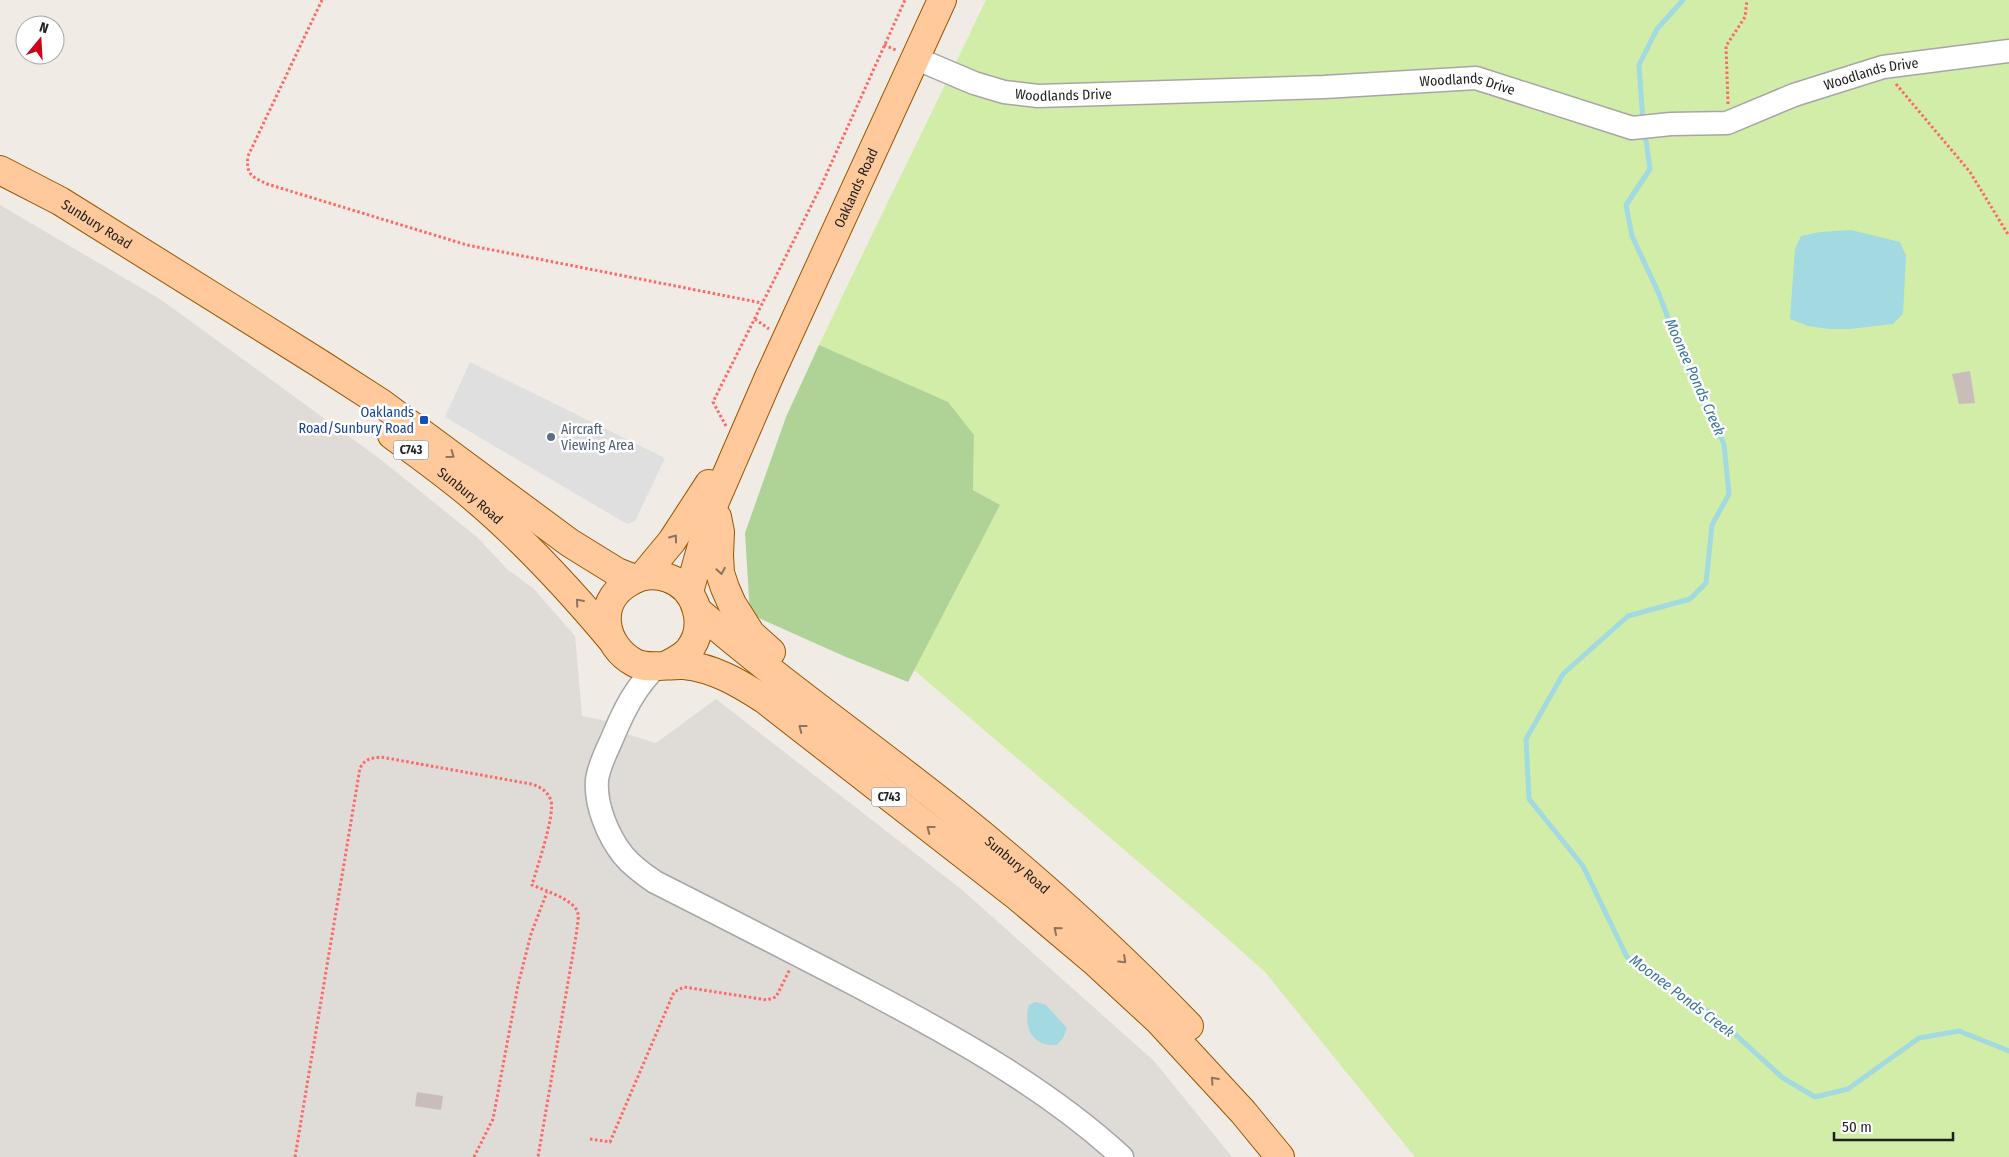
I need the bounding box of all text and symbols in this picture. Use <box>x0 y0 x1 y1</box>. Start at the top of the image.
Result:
north arrow <box>15 15 65 65</box>
text: N <box>37 19 50 37</box>
street label: Woodlands Drive <box>1822 55 1919 94</box>
street label: Woodlands Drive <box>1419 70 1517 99</box>
street label: Woodlands Drive <box>1014 85 1112 105</box>
street label: Oaklands Road <box>831 146 882 231</box>
street label: Sunbury Road <box>58 196 135 253</box>
water label: Moonee Ponds Creek <box>1661 316 1729 439</box>
place label: Oaklands Road/Sunbury Road <box>299 404 414 437</box>
marker: Oaklands Road/Sunbury Road <box>418 414 430 426</box>
place label: Aircraft Viewing Area <box>561 421 634 454</box>
marker: Aircraft Viewing Area <box>545 431 557 443</box>
road number: C743 <box>394 440 428 460</box>
one-way arrow <box>445 449 455 458</box>
street label: Sunbury Road <box>434 464 506 528</box>
one-way arrow <box>668 535 676 544</box>
one-way arrow <box>715 566 725 575</box>
one-way arrow <box>576 599 585 608</box>
one-way arrow <box>799 726 808 734</box>
road number: C743 <box>872 788 906 806</box>
one-way arrow <box>926 826 936 835</box>
street label: Sunbury Road <box>981 833 1053 898</box>
one-way arrow <box>1054 927 1063 936</box>
water label: Moonee Ponds Creek <box>1626 951 1738 1041</box>
one-way arrow <box>1117 954 1126 963</box>
one-way arrow <box>1211 1077 1220 1086</box>
scale bar <box>1834 1110 1953 1142</box>
text: 50 m <box>1842 1118 1872 1136</box>

